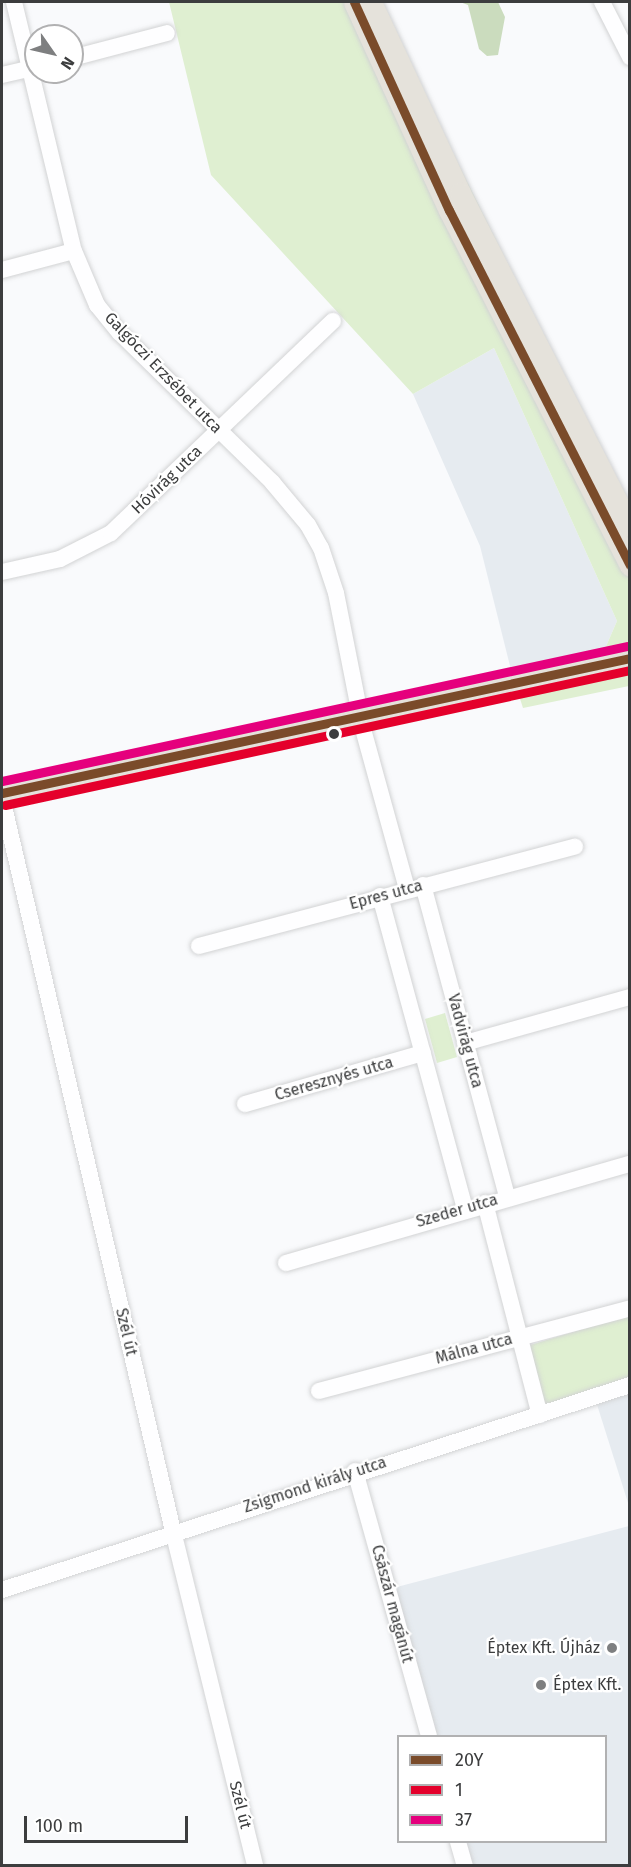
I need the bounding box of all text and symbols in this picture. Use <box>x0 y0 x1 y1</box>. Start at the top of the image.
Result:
north arrow <box>24 24 84 84</box>
text: N <box>57 54 79 73</box>
street label: Galgóczi Erzsébet utca <box>100 308 226 438</box>
street label: Hóvirág utca <box>128 442 206 518</box>
unlabelled marker <box>328 728 340 740</box>
street label: Epres utca <box>347 876 425 914</box>
street label: Vadvirág utca <box>443 992 487 1090</box>
street label: Cseresznyés utca <box>273 1053 395 1105</box>
street label: Szeder utca <box>414 1190 500 1232</box>
street label: Szél út <box>111 1306 141 1358</box>
street label: Málna utca <box>433 1329 515 1369</box>
street label: Zsigmond király utca <box>241 1453 389 1517</box>
street label: Császár magánút <box>367 1543 417 1665</box>
place label: Éptex Kft. Újház <box>487 1638 600 1658</box>
marker: Éptex Kft. Újház <box>605 1641 619 1655</box>
place label: Éptex Kft. <box>553 1675 621 1695</box>
marker: Éptex Kft. <box>534 1678 548 1692</box>
legend <box>397 1735 607 1843</box>
text: 20Y <box>455 1749 484 1771</box>
street label: Szél út <box>225 1779 255 1831</box>
text: 1 <box>455 1779 463 1801</box>
scale bar <box>27 1804 190 1842</box>
text: 37 <box>455 1809 472 1831</box>
text: 100 m <box>35 1815 83 1837</box>

